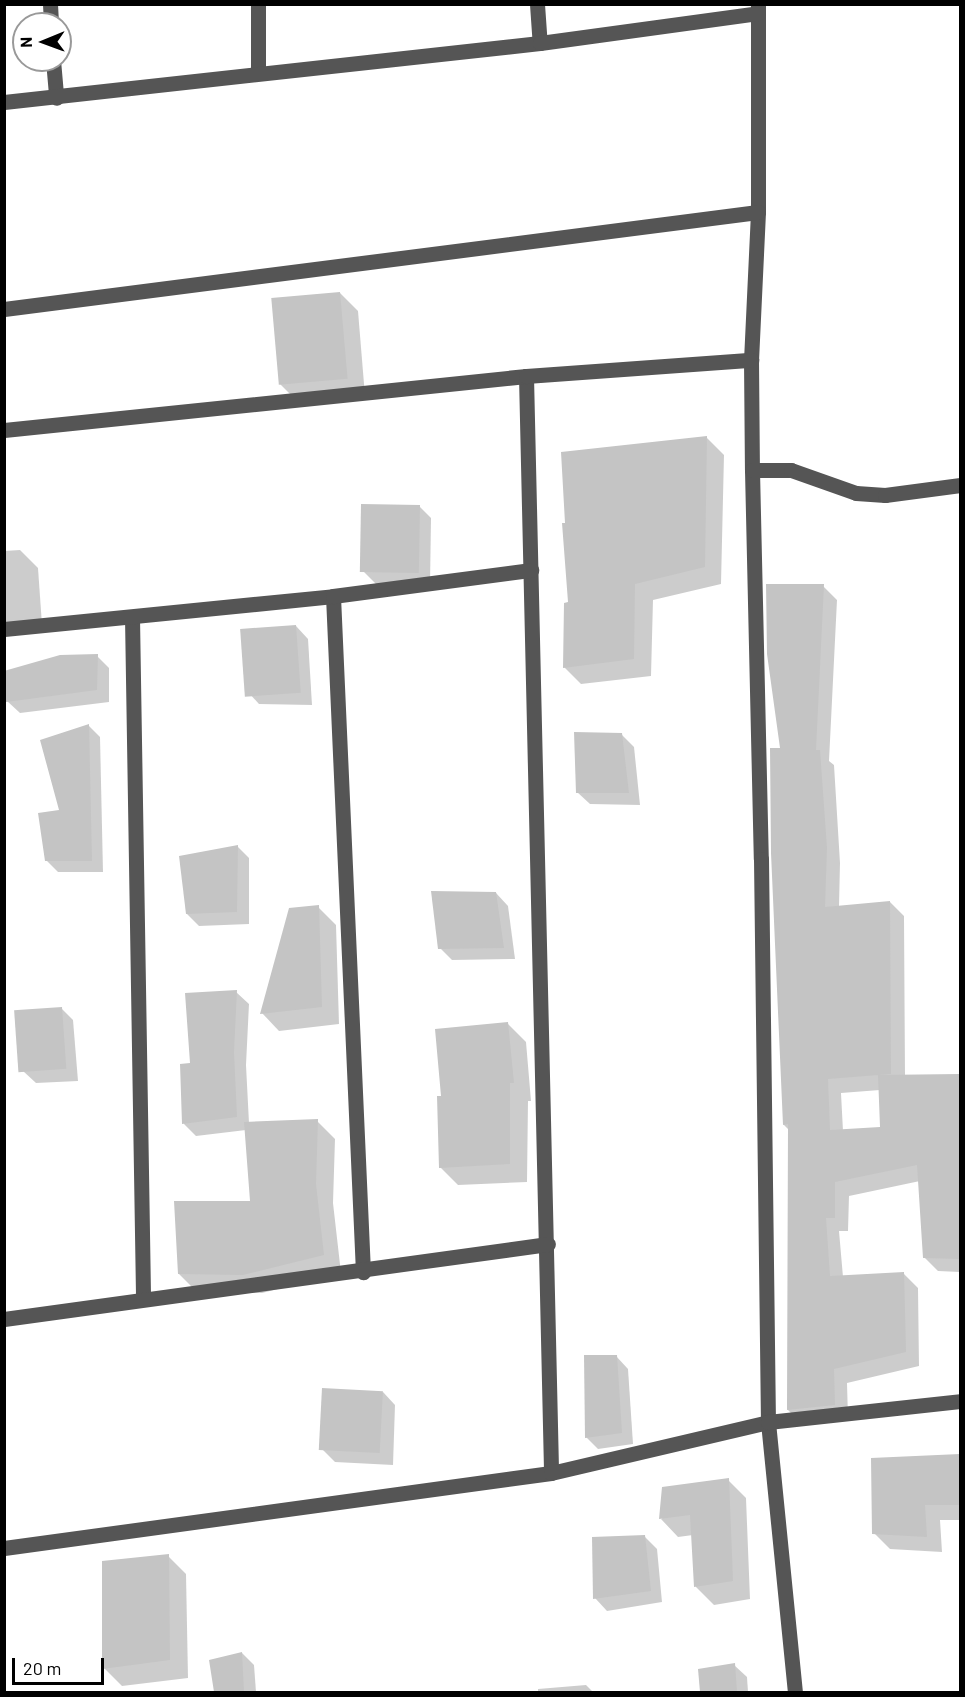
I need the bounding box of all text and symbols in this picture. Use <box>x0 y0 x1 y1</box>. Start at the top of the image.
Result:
north arrow <box>12 12 72 72</box>
text: N <box>16 37 35 48</box>
scale bar <box>15 1646 106 1684</box>
text: 20 m <box>23 1657 61 1679</box>

